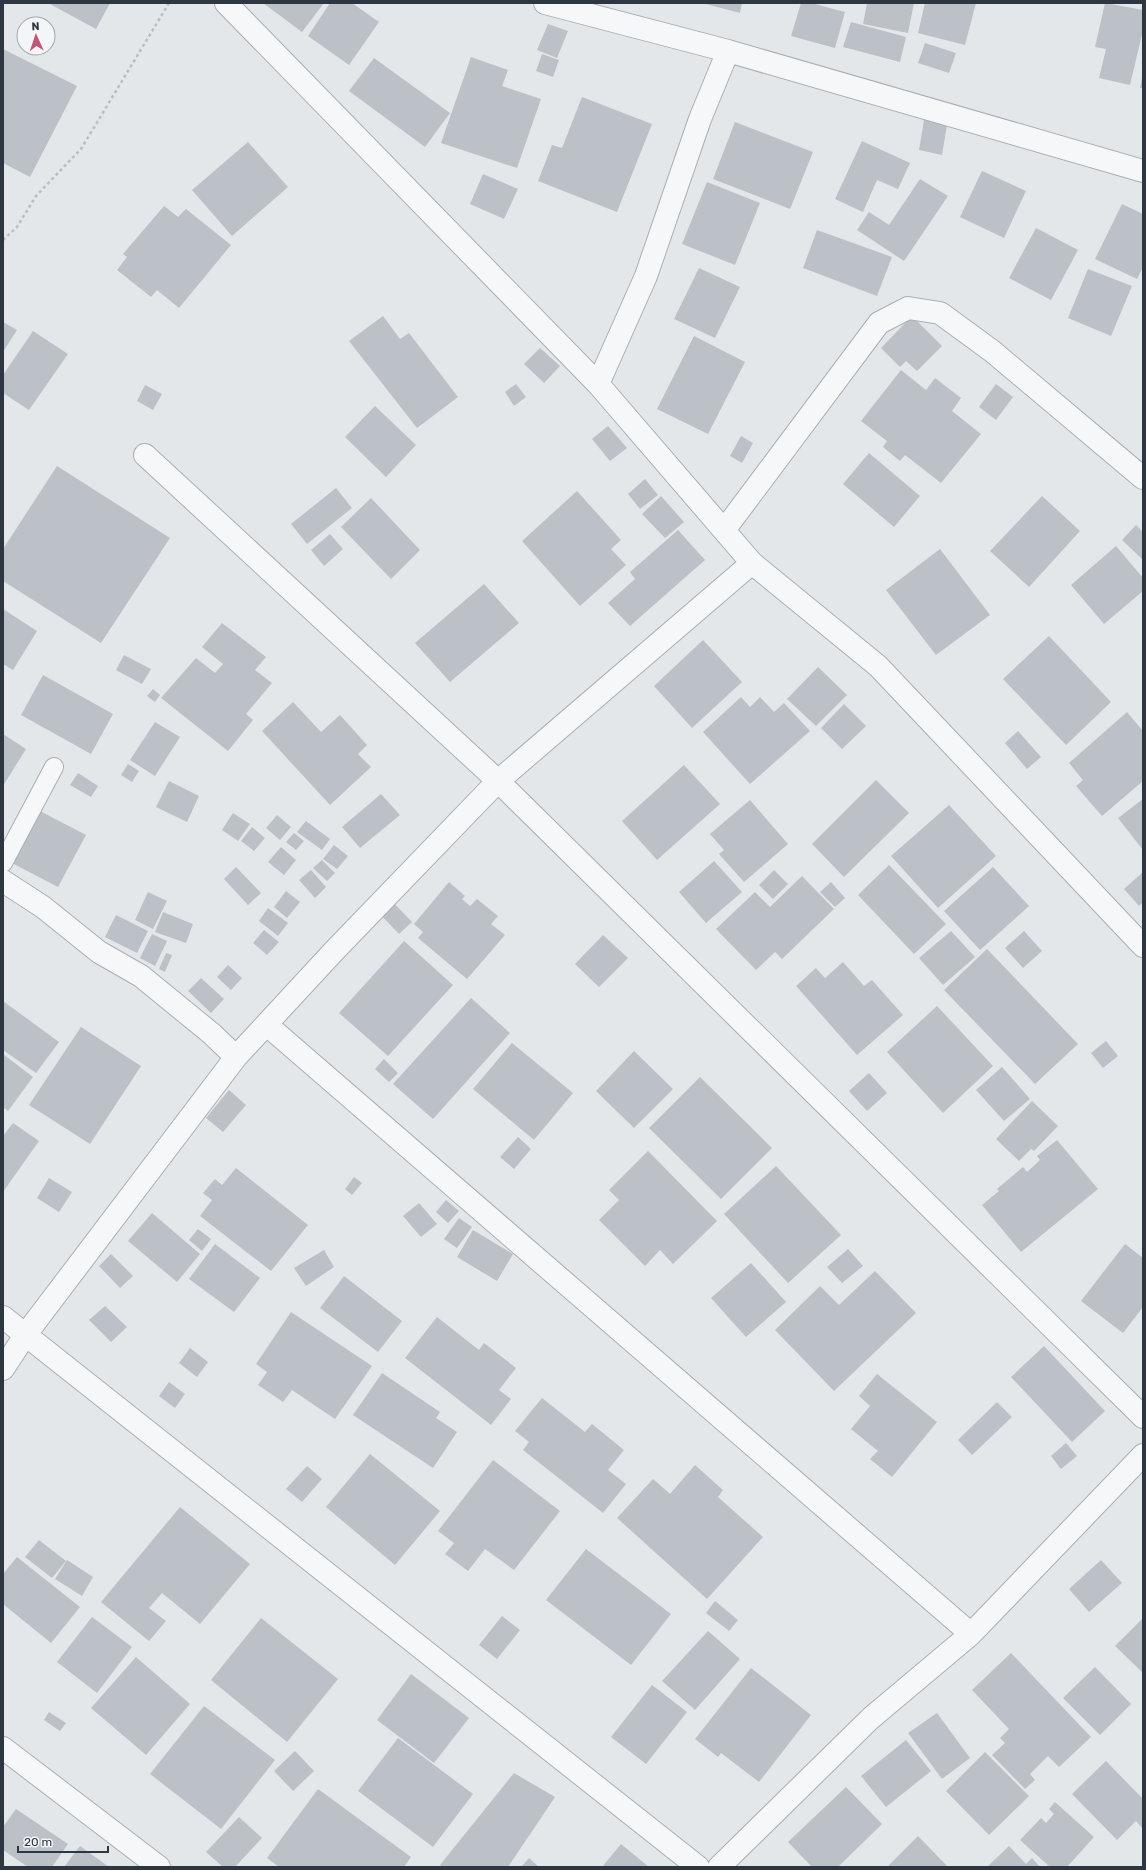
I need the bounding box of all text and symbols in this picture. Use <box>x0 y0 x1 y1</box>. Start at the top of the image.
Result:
north arrow <box>16 16 56 56</box>
text: N <box>31 20 40 33</box>
scale bar <box>18 1828 108 1854</box>
text: 20 m <box>24 1835 52 1849</box>

